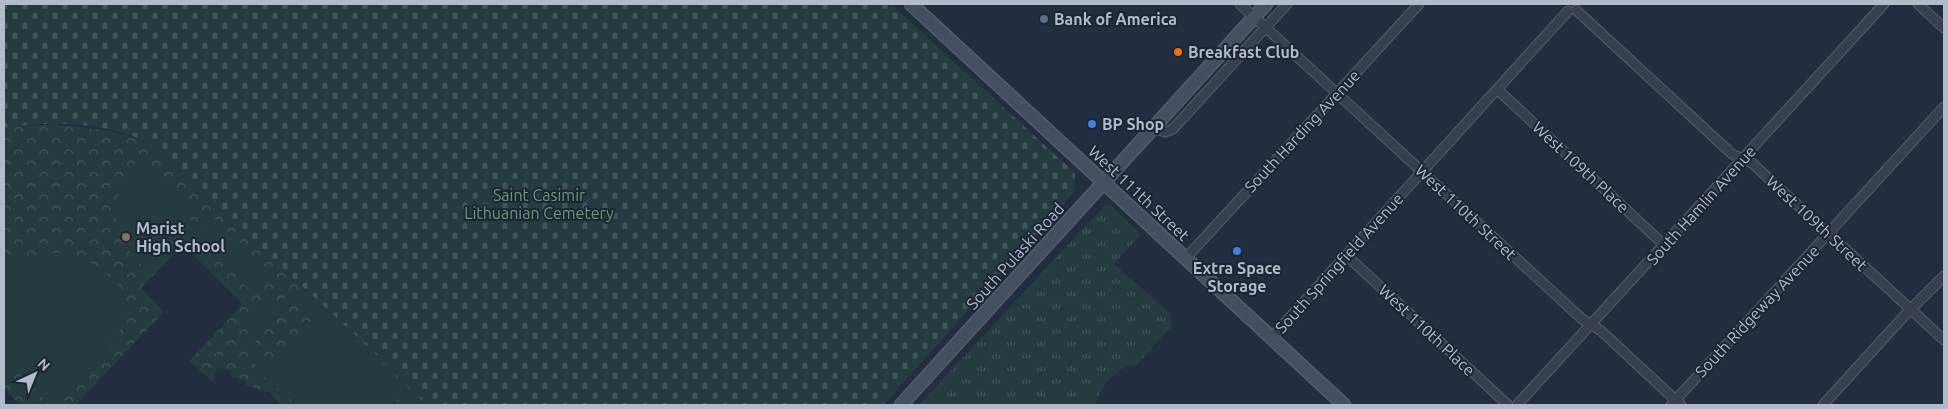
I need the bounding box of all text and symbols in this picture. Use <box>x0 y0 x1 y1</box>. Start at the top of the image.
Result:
place label: Bank of America <box>1054 10 1177 28</box>
marker: Bank of America <box>1038 13 1050 25</box>
place label: Breakfast Club <box>1188 43 1299 61</box>
marker: Breakfast Club <box>1172 46 1184 58</box>
street label: South Harding Avenue <box>1241 66 1363 196</box>
place label: BP Shop <box>1102 115 1164 133</box>
marker: BP Shop <box>1086 118 1098 130</box>
street label: West 109th Place <box>1529 118 1633 216</box>
street label: West 111th Street <box>1085 142 1194 245</box>
street label: South Hamlin Avenue <box>1643 142 1759 268</box>
street label: West 110th Street <box>1412 161 1521 264</box>
street label: West 109th Street <box>1763 172 1872 275</box>
park label: Saint Casimir Lithuanian Cemetery <box>464 186 614 222</box>
street label: South Springfield Avenue <box>1271 189 1407 337</box>
street label: South Pulaski Road <box>963 199 1067 313</box>
place label: Marist High School <box>136 219 225 255</box>
marker: Marist High School <box>120 231 132 243</box>
street label: South Ridgeway Avenue <box>1691 242 1823 380</box>
marker: Extra Space Storage <box>1231 245 1243 257</box>
place label: Extra Space Storage <box>1193 259 1281 295</box>
street label: West 110th Place <box>1375 281 1479 379</box>
north arrow <box>10 349 60 399</box>
text: N <box>35 355 53 374</box>

